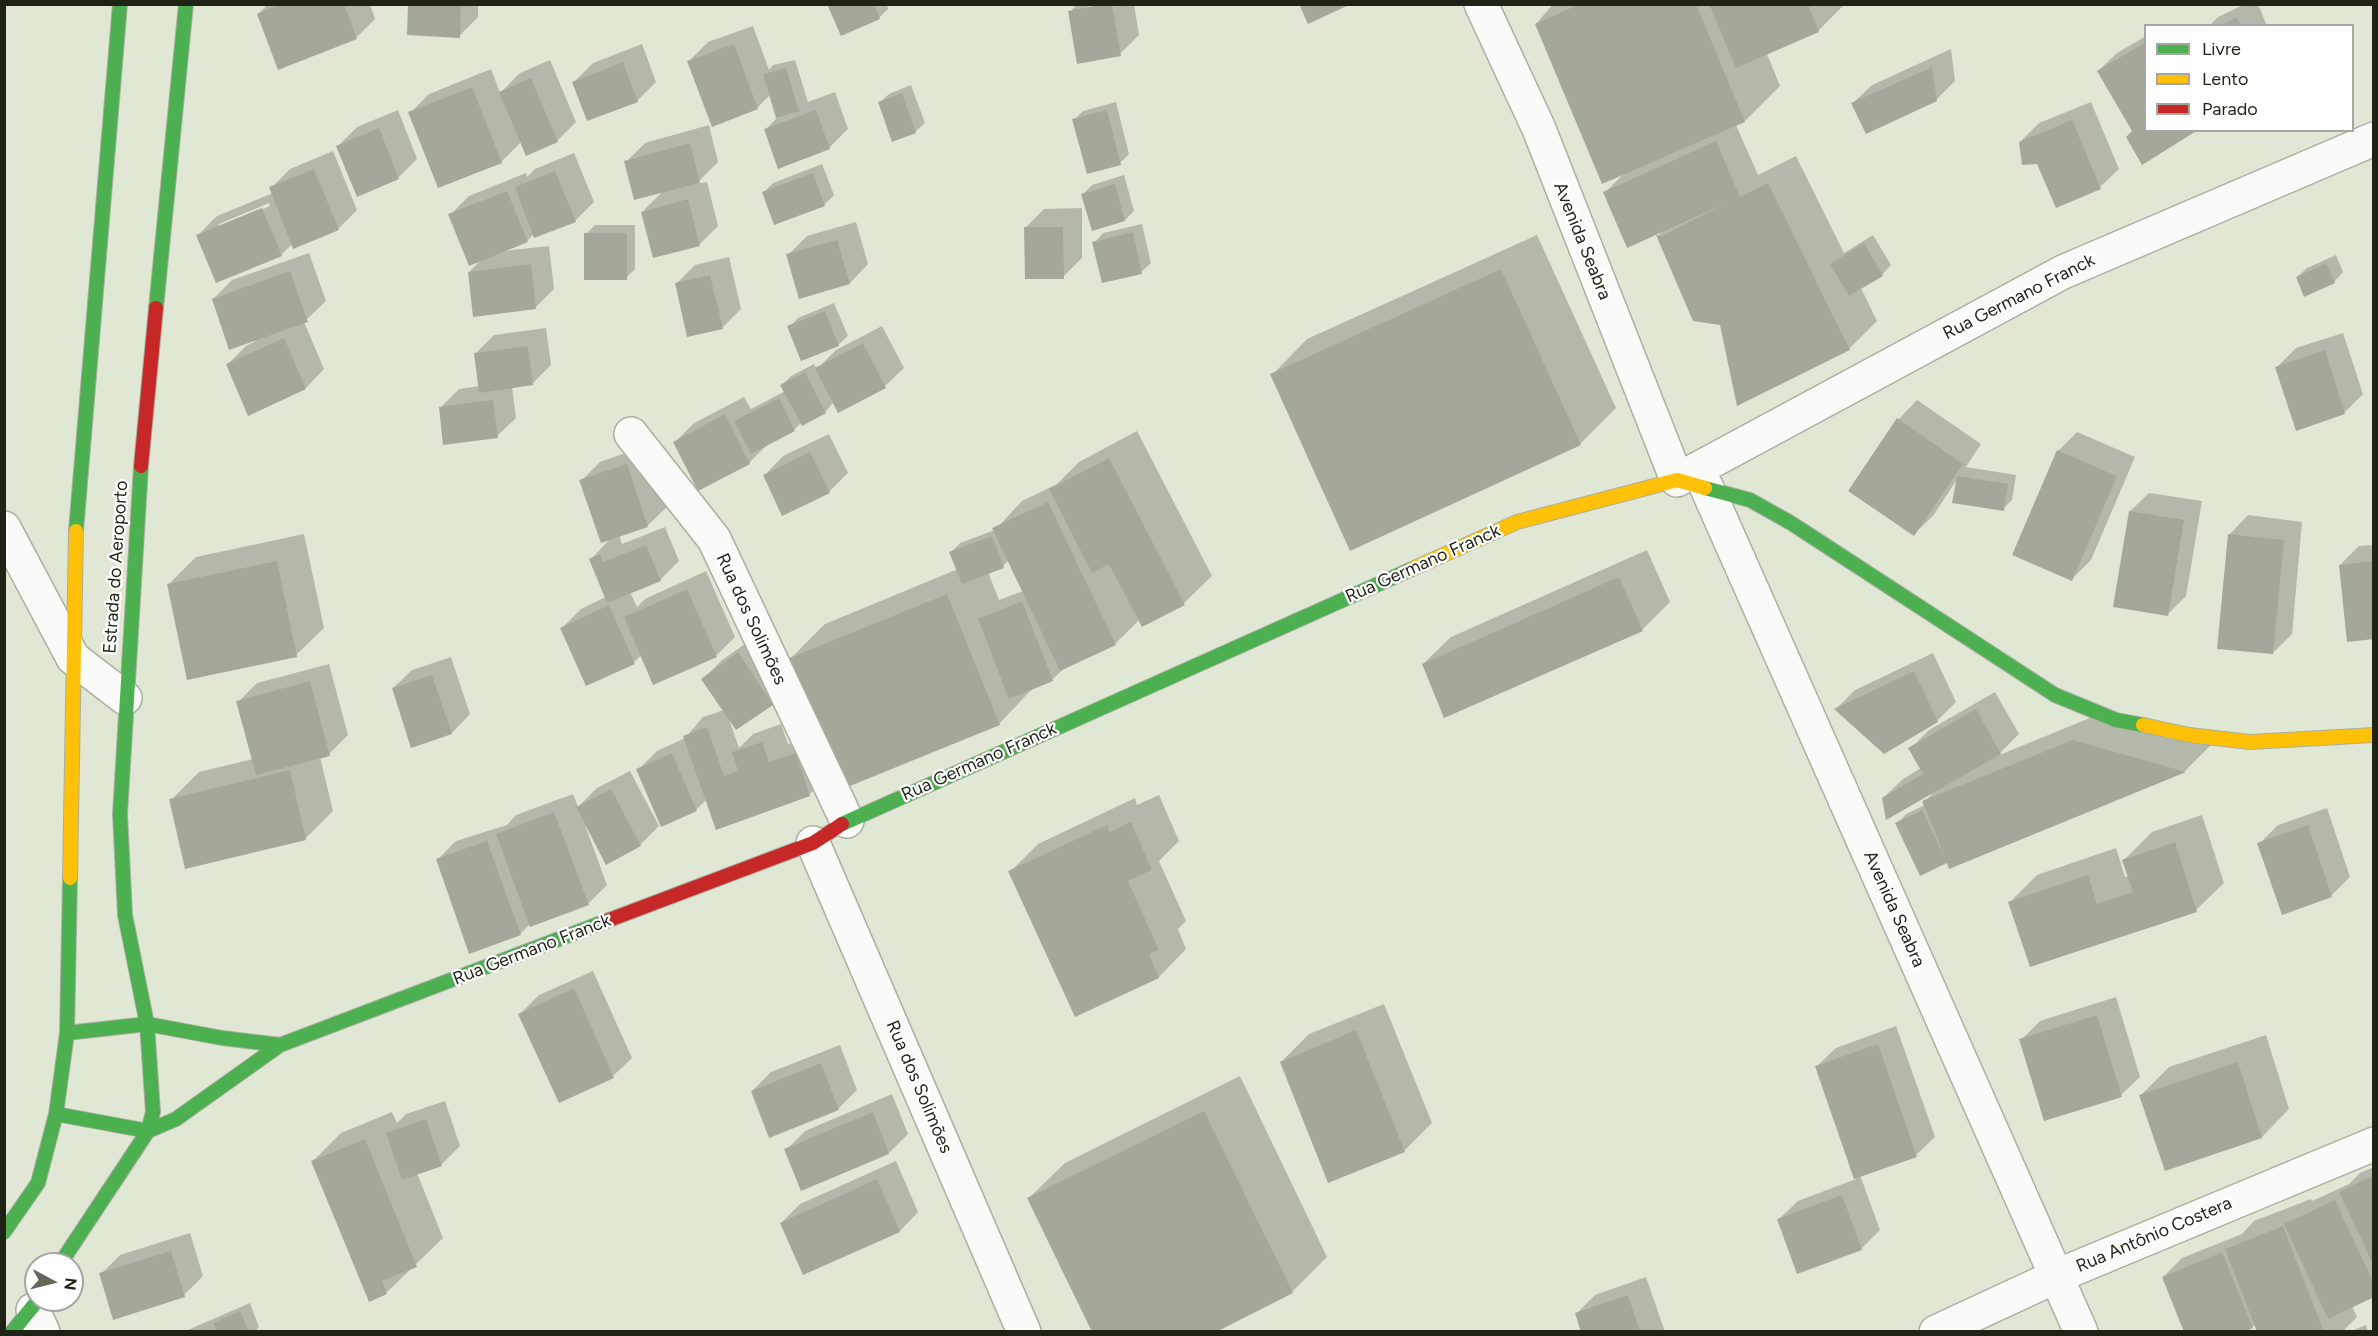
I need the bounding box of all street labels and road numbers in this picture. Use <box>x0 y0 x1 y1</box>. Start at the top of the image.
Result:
street label: Avenida Seabra <box>1549 179 1615 303</box>
street label: Rua Germano Franck <box>1940 249 2098 345</box>
street label: Estrada do Aeroporto <box>99 480 133 654</box>
street label: Rua Germano Franck <box>1342 520 1504 608</box>
street label: Rua dos Solimões <box>711 550 791 688</box>
street label: Rua Germano Franck <box>898 718 1060 806</box>
street label: Avenida Seabra <box>1859 847 1929 971</box>
street label: Rua Germano Franck <box>450 910 614 990</box>
street label: Rua dos Solimões <box>881 1017 957 1157</box>
street label: Rua Antônio Costera <box>2073 1192 2235 1278</box>

